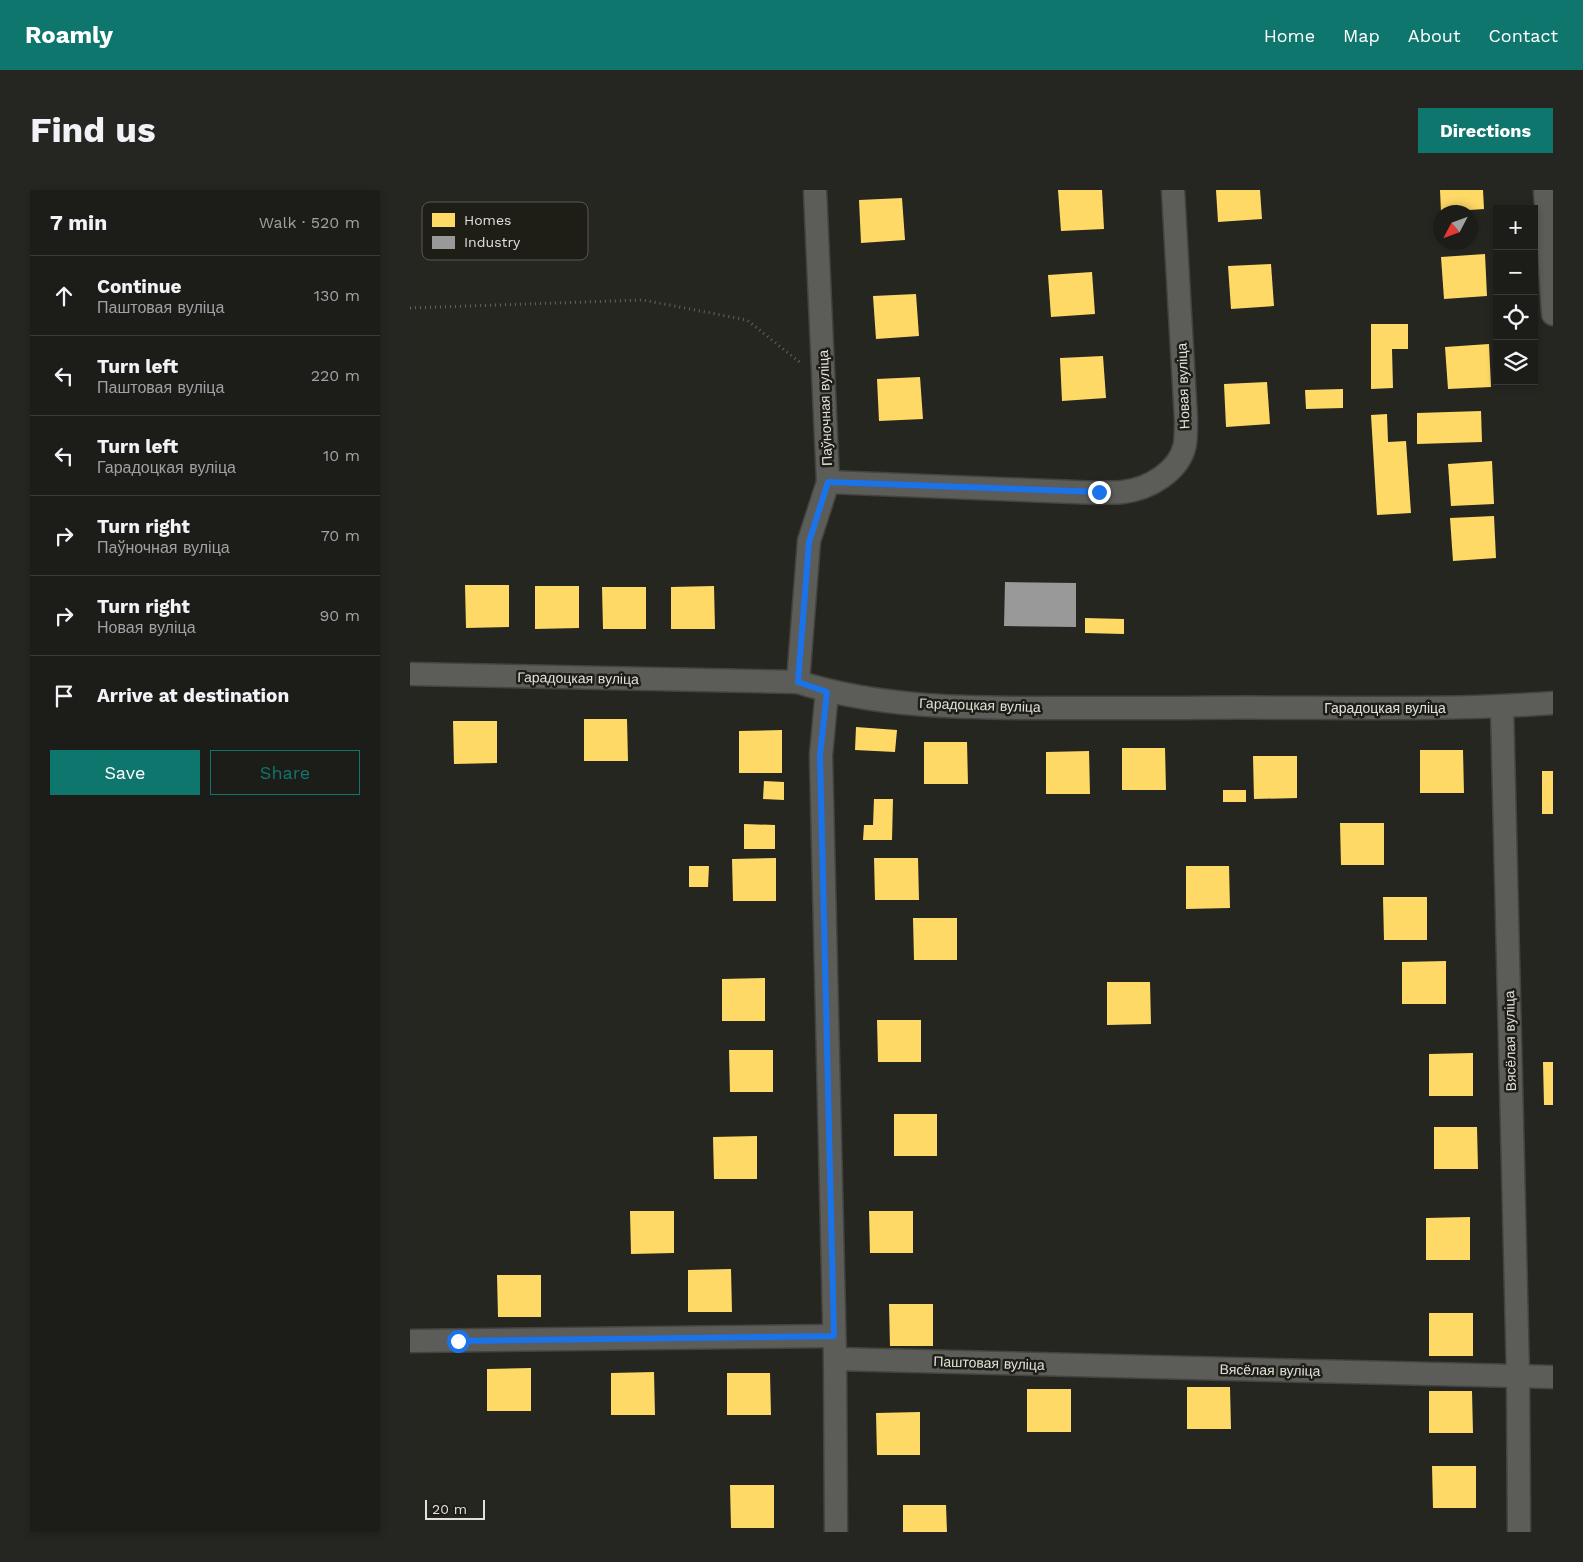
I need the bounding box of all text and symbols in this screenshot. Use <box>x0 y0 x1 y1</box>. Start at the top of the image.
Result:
text: Roamly <box>25 21 113 49</box>
text: Home <box>1264 25 1315 46</box>
text: Map <box>1343 25 1380 46</box>
text: About <box>1408 25 1460 46</box>
text: Contact <box>1488 25 1558 46</box>
button: Directions <box>1418 108 1553 153</box>
text: Find us <box>30 109 156 151</box>
legend <box>422 202 588 260</box>
north arrow <box>1433 205 1478 250</box>
map controls <box>1493 205 1538 385</box>
button: + <box>1493 205 1538 250</box>
text: 7 min <box>50 210 107 235</box>
text: Homes <box>464 212 511 228</box>
text: Walk · 520 m <box>259 213 360 232</box>
text: Industry <box>464 234 521 250</box>
button: − <box>1493 250 1538 295</box>
text: Continue <box>97 275 181 298</box>
icon: ahead <box>50 282 78 310</box>
text: 130 m <box>314 286 360 305</box>
button: locate <box>1493 295 1538 340</box>
text: Паштовая вуліца <box>97 298 224 317</box>
button: layers <box>1493 340 1538 385</box>
street label: Новая вуліца <box>1173 342 1192 429</box>
street label: Паўночная вуліца <box>815 349 835 466</box>
text: Turn left <box>97 355 178 378</box>
icon: left <box>50 362 78 390</box>
text: 220 m <box>311 366 360 385</box>
text: Паштовая вуліца <box>97 378 224 397</box>
text: Turn left <box>97 435 178 458</box>
icon: left <box>50 442 78 470</box>
text: 10 m <box>323 446 360 465</box>
text: Гарадоцкая вуліца <box>97 458 236 477</box>
route end <box>1088 481 1111 504</box>
text: Turn right <box>97 515 190 538</box>
icon: right <box>50 522 78 550</box>
text: 70 m <box>321 526 360 545</box>
text: Паўночная вуліца <box>97 538 230 557</box>
text: Turn right <box>97 595 190 618</box>
icon: right <box>50 602 78 630</box>
text: 90 m <box>319 606 360 625</box>
text: Новая вуліца <box>97 618 196 637</box>
street label: Гарадоцкая вуліца <box>517 669 639 687</box>
icon: arrive <box>50 682 78 710</box>
text: Arrive at destination <box>97 684 289 707</box>
street label: Гарадоцкая вуліца <box>919 695 1041 715</box>
street label: Гарадоцкая вуліца <box>1324 700 1446 716</box>
button: Save <box>50 750 200 795</box>
button: Share <box>210 750 360 795</box>
street label: Вясёлая вуліца <box>1501 990 1519 1092</box>
route start <box>447 1330 470 1353</box>
street label: Паштовая вуліца <box>933 1353 1045 1373</box>
street label: Вясёлая вуліца <box>1219 1361 1321 1379</box>
scale bar <box>425 1497 485 1520</box>
text: 20 m <box>432 1501 467 1517</box>

